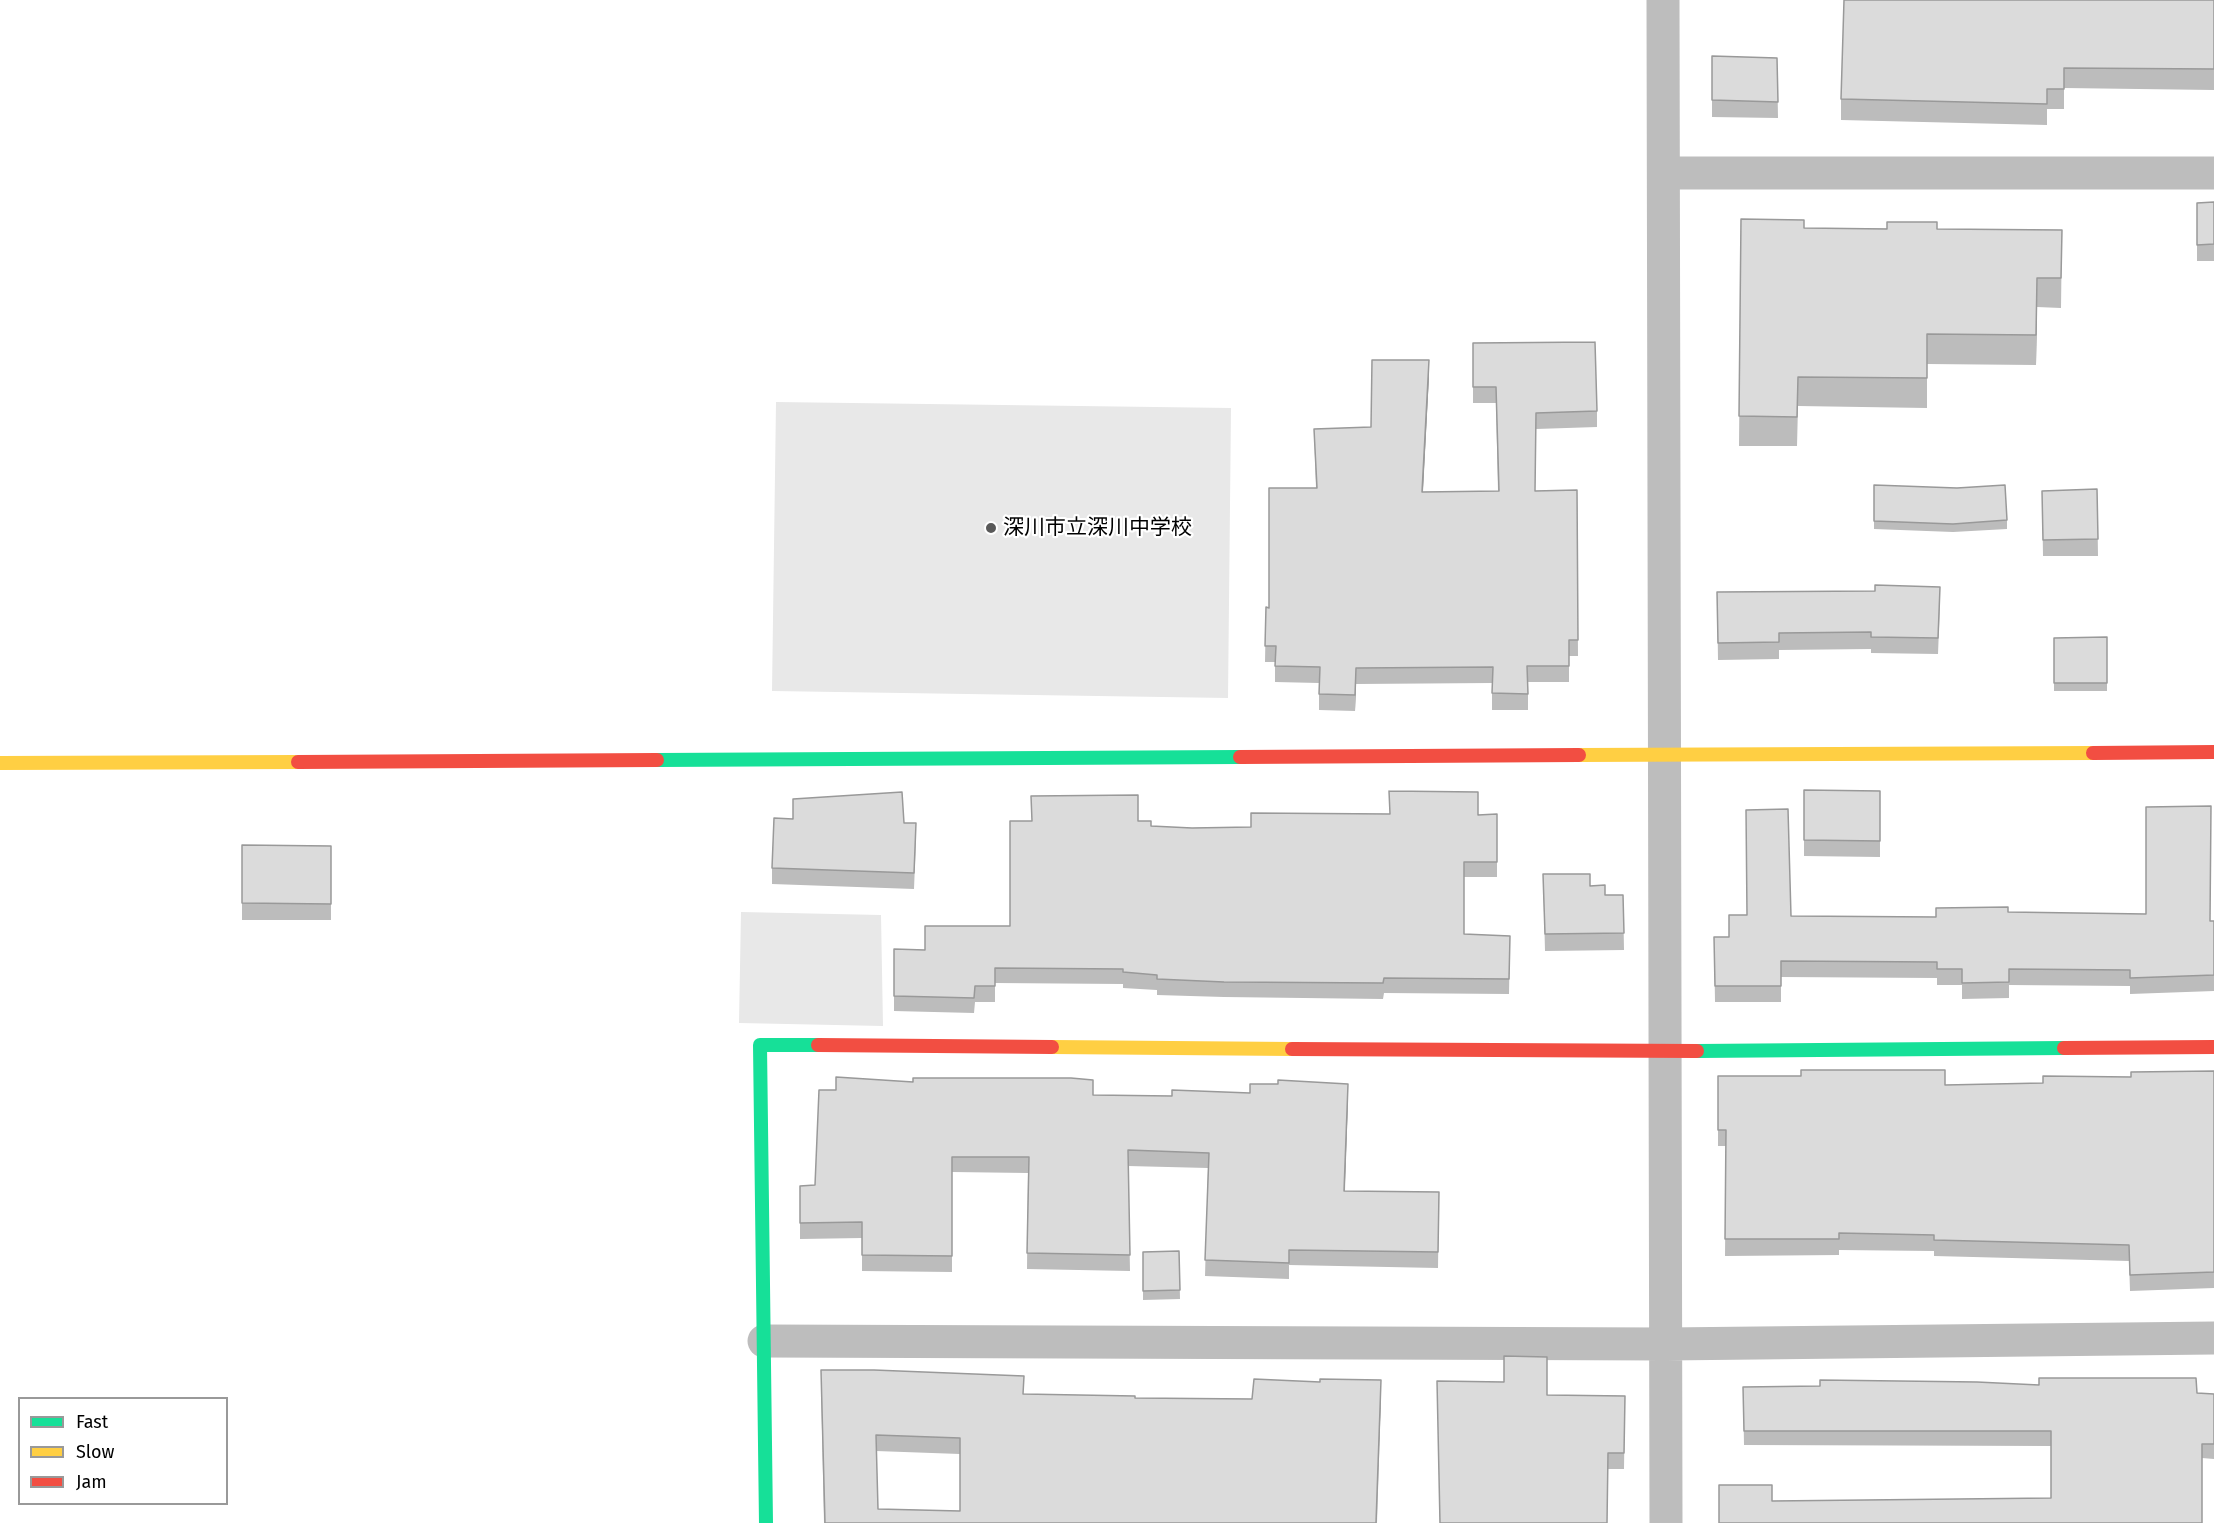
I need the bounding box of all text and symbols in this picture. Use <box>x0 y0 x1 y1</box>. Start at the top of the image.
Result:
place label: 深川市立深川中学校 <box>1003 515 1192 541</box>
marker: 深川市立深川中学校 <box>984 521 998 535</box>
legend <box>18 1397 228 1505</box>
text: Fast <box>76 1411 108 1433</box>
text: Slow <box>76 1441 114 1463</box>
text: Jam <box>76 1471 107 1493</box>

